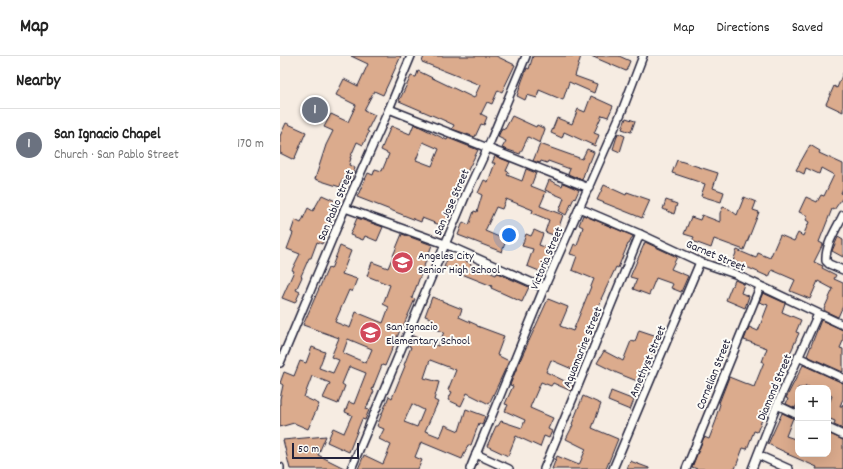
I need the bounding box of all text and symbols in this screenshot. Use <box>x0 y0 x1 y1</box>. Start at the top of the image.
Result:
text: Map <box>20 14 49 41</box>
text: Map <box>673 18 695 38</box>
text: Directions <box>717 18 770 38</box>
text: Saved <box>792 18 823 38</box>
text: Nearby <box>16 70 60 94</box>
pin: 1 <box>302 95 328 125</box>
text: San Ignacio Chapel <box>54 124 161 146</box>
text: 1 <box>28 135 30 154</box>
text: 170 m <box>237 135 264 154</box>
text: Church · San Pablo Street <box>54 146 179 165</box>
street label: San Jose Street <box>430 166 475 239</box>
street label: San Pablo Street <box>314 167 359 244</box>
street label: Victoria Street <box>527 224 568 293</box>
your location <box>499 225 519 245</box>
street label: Garnet Street <box>683 236 748 277</box>
place label: Angeles City Senior High School <box>418 248 500 279</box>
school or university icon: Angeles City Senior High School <box>389 249 415 275</box>
street label: Aquamarine Street <box>559 304 608 391</box>
place label: San Ignacio Elementary School <box>386 319 470 350</box>
school or university icon: San Ignacio Elementary School <box>358 320 384 346</box>
street label: Amethyst Street <box>626 323 671 400</box>
street label: Cornelian Street <box>693 336 736 412</box>
street label: Diamond Street <box>754 351 797 423</box>
map controls <box>795 385 831 457</box>
button: + <box>795 385 831 421</box>
button: − <box>795 421 831 457</box>
scale bar <box>292 441 359 460</box>
text: 50 m <box>298 442 319 458</box>

